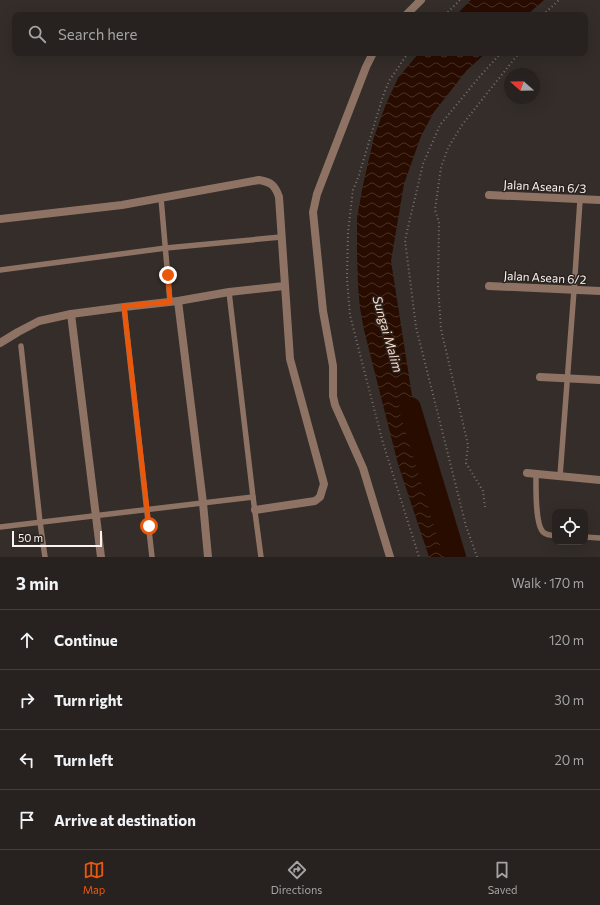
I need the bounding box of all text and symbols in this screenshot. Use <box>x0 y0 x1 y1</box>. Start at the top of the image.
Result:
search box <box>12 12 588 56</box>
icon: search <box>26 23 48 45</box>
text: Search here <box>58 25 137 43</box>
north arrow <box>504 68 540 104</box>
street label: Jalan Asean 6/3 <box>503 177 587 196</box>
route end <box>159 266 177 284</box>
street label: Jalan Asean 6/2 <box>503 268 587 287</box>
water label: Sungai Malim <box>369 294 407 374</box>
map controls <box>552 509 588 545</box>
button: locate <box>552 509 588 545</box>
route start <box>140 517 158 535</box>
scale bar <box>12 529 102 548</box>
text: 50 m <box>18 531 43 544</box>
text: 3 min <box>16 573 59 594</box>
text: Walk · 170 m <box>512 575 584 591</box>
icon: ahead <box>16 629 38 651</box>
text: Continue <box>54 631 118 649</box>
text: 120 m <box>549 632 584 648</box>
icon: right <box>16 689 38 711</box>
text: Turn right <box>54 691 123 709</box>
text: 30 m <box>554 692 584 708</box>
icon: left <box>16 749 38 771</box>
text: Turn left <box>54 751 113 769</box>
text: 20 m <box>555 752 584 768</box>
icon: arrive <box>16 809 38 831</box>
text: Arrive at destination <box>54 811 196 829</box>
tab: Map <box>83 859 105 896</box>
tab: Directions <box>271 859 322 896</box>
tab: Saved <box>488 859 517 896</box>

